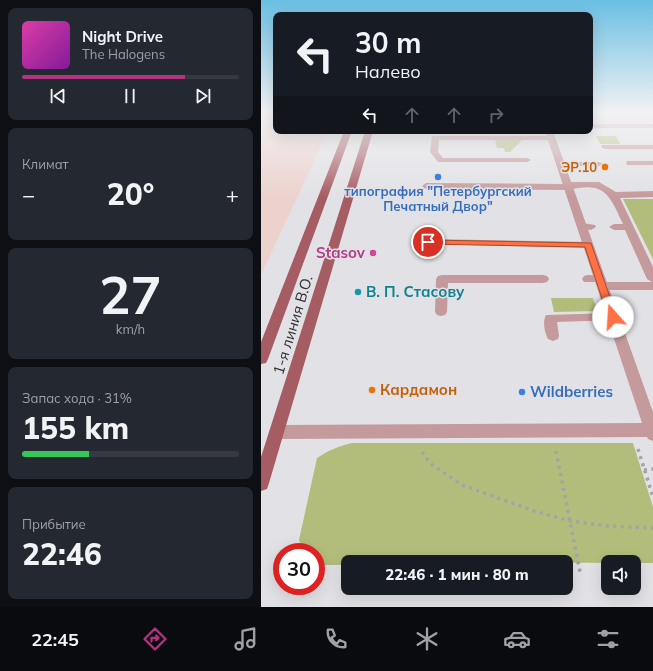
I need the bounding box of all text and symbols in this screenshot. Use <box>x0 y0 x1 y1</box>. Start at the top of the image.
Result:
text: 30 m <box>355 25 421 60</box>
text: Night Drive <box>82 27 163 46</box>
icon: left <box>289 28 341 80</box>
text: The Halogens <box>82 46 165 62</box>
text: Налево <box>355 60 421 83</box>
icon: previous <box>47 85 69 107</box>
icon: pause <box>119 85 141 107</box>
icon: next <box>192 85 214 107</box>
icon: left <box>359 104 381 126</box>
icon: ahead <box>401 104 423 126</box>
icon: ahead <box>443 104 465 126</box>
icon: right <box>485 104 507 126</box>
text: Климат <box>22 156 69 172</box>
place label: ЭР.10 <box>561 159 597 175</box>
marker: ЭР.10 <box>600 162 610 172</box>
marker: типография "Петербургский Печатный Двор" <box>433 172 443 182</box>
text: 20° <box>107 175 154 213</box>
text: − <box>22 181 35 209</box>
text: + <box>226 181 239 209</box>
place label: типография "Петербургский Печатный Двор" <box>344 183 532 214</box>
pin <box>411 225 445 259</box>
icon: arrive <box>417 231 439 253</box>
place label: Stasov <box>316 243 366 262</box>
marker: Stasov <box>368 248 378 258</box>
text: 27 <box>99 262 162 327</box>
street label: 1-я линия В.О. <box>268 273 317 377</box>
place label: В. П. Стасову <box>366 282 465 301</box>
marker: В. П. Стасову <box>353 287 363 297</box>
position arrow <box>592 296 634 338</box>
text: km/h <box>116 321 145 337</box>
place label: Кардамон <box>380 380 457 399</box>
place label: Wildberries <box>530 382 613 401</box>
marker: Кардамон <box>367 385 377 395</box>
marker: Wildberries <box>517 387 527 397</box>
text: Запас хода · 31% <box>22 390 132 406</box>
text: 155 km <box>22 409 129 447</box>
text: Прибытие <box>22 516 86 532</box>
text: 22:46 <box>22 535 102 573</box>
speed limit sign: 30 <box>273 543 325 595</box>
map controls <box>601 555 641 595</box>
button: sound <box>601 555 641 595</box>
text: 22:46 · 1 мин · 80 m <box>385 565 529 584</box>
icon: directions <box>141 625 169 653</box>
icon: music <box>232 625 260 653</box>
icon: phone <box>322 625 350 653</box>
icon: climate <box>413 625 441 653</box>
icon: car <box>503 625 531 653</box>
icon: filters <box>594 625 622 653</box>
text: 22:45 <box>31 628 79 651</box>

